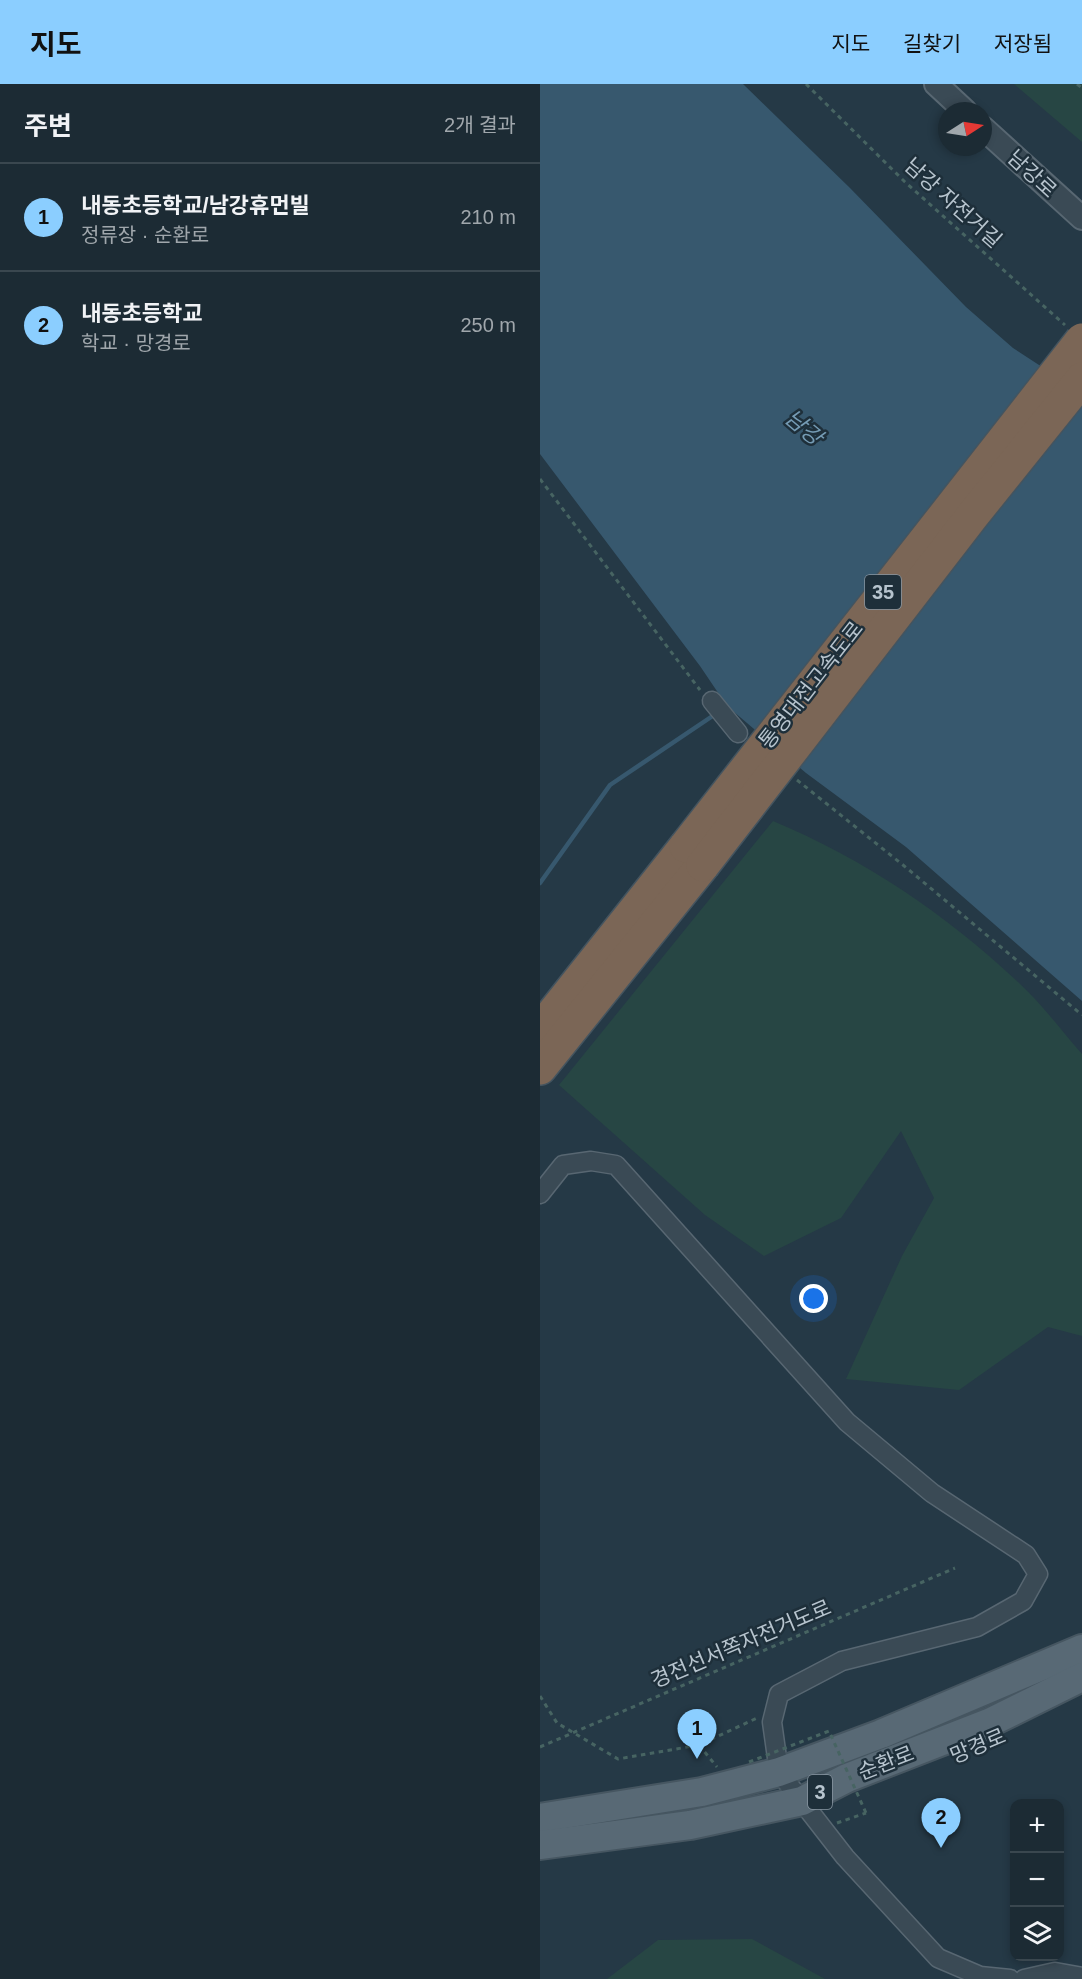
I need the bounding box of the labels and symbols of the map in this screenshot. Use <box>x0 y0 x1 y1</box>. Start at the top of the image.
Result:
north arrow <box>938 102 992 156</box>
street label: 남강로 <box>1003 145 1061 202</box>
street label: 남강 자전거길 <box>900 153 1006 252</box>
water label: 남강 <box>780 405 829 452</box>
road number: 35 <box>865 575 901 609</box>
street label: 통영대전고속도로 <box>754 617 867 753</box>
your location <box>799 1284 828 1313</box>
street label: 경전선서쪽자전거도로 <box>647 1595 834 1692</box>
pin: 1 <box>678 1710 716 1759</box>
street label: 망경로 <box>947 1724 1009 1767</box>
street label: 순환로 <box>855 1741 917 1784</box>
road number: 3 <box>808 1775 832 1809</box>
pin: 2 <box>922 1798 960 1848</box>

